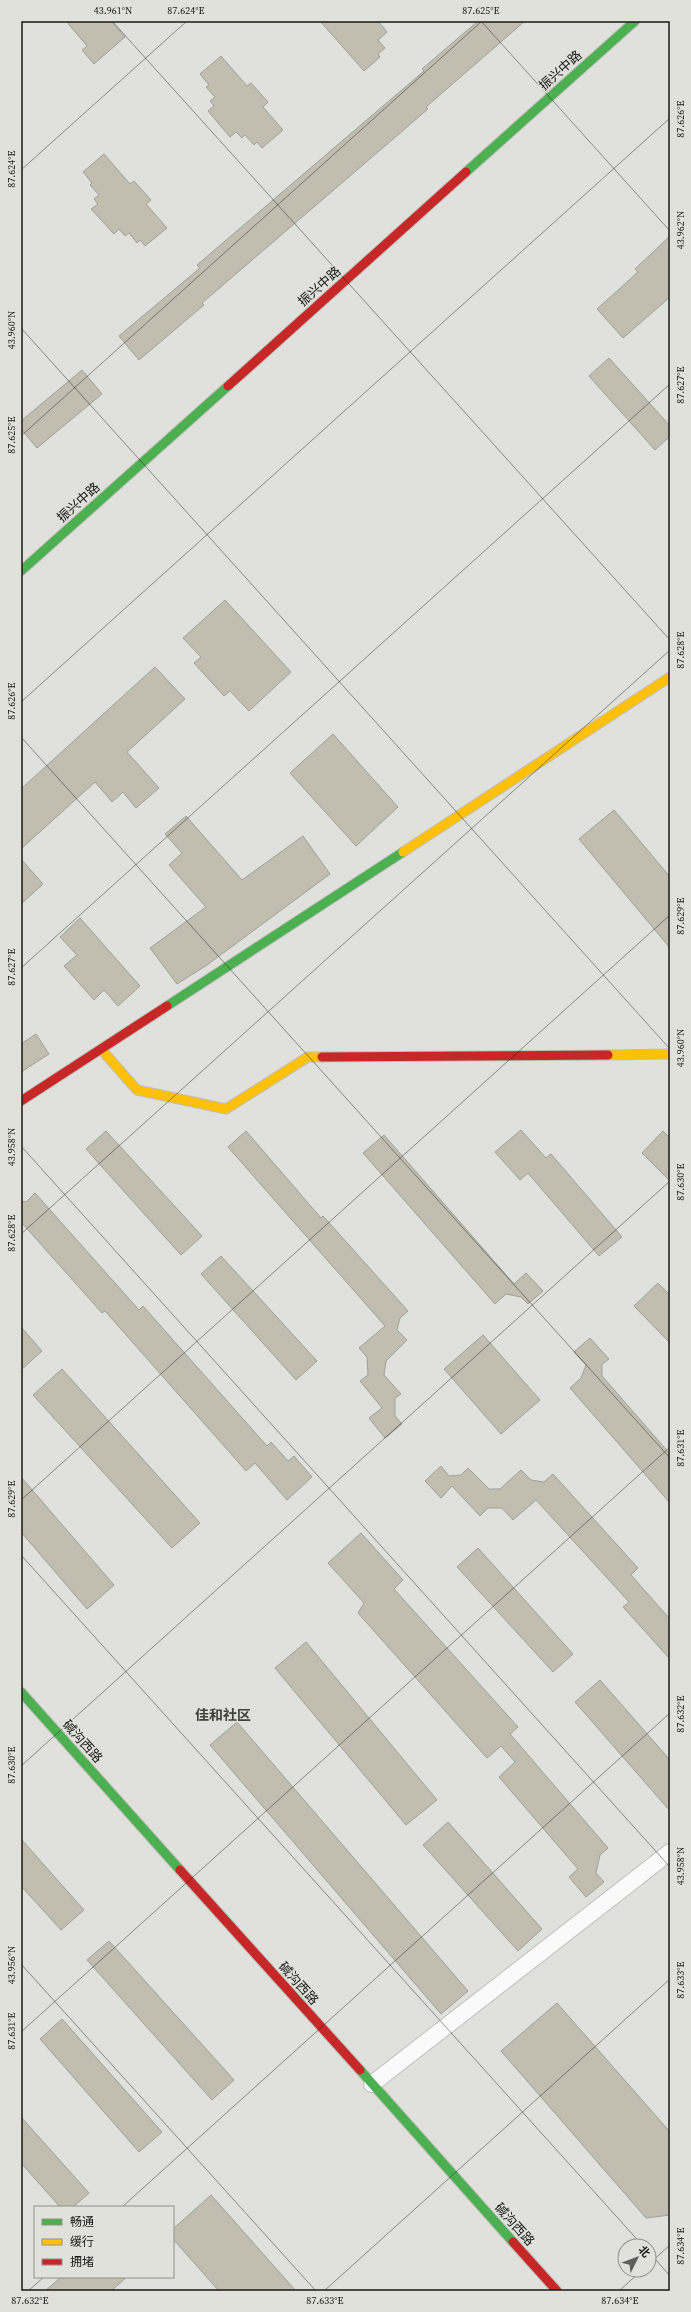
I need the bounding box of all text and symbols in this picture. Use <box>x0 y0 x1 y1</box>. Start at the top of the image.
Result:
text: 43.961°N <box>94 4 132 17</box>
text: 87.624°E <box>167 4 205 17</box>
text: 87.625°E <box>462 4 500 17</box>
street label: 振兴中路 <box>535 47 585 94</box>
text: 87.626°E <box>674 100 687 138</box>
text: 87.624°E <box>5 150 18 188</box>
text: 43.962°N <box>674 211 687 249</box>
street label: 振兴中路 <box>294 263 344 310</box>
text: 43.960°N <box>5 311 18 349</box>
text: 87.627°E <box>674 366 687 404</box>
text: 87.625°E <box>5 416 18 454</box>
street label: 振兴中路 <box>53 479 103 526</box>
text: 87.628°E <box>674 631 687 669</box>
text: 87.626°E <box>5 682 18 720</box>
text: 87.629°E <box>674 897 687 935</box>
text: 87.627°E <box>5 948 18 986</box>
text: 43.960°N <box>674 1029 687 1067</box>
text: 43.958°N <box>5 1128 18 1166</box>
text: 87.630°E <box>674 1163 687 1201</box>
text: 87.628°E <box>5 1214 18 1252</box>
text: 87.631°E <box>674 1429 687 1467</box>
text: 87.629°E <box>5 1480 18 1518</box>
text: 87.632°E <box>674 1695 687 1733</box>
district label: 佳和社区 <box>195 1705 251 1725</box>
street label: 碱沟西路 <box>59 1716 106 1766</box>
text: 87.630°E <box>5 1746 18 1784</box>
text: 43.958°N <box>674 1847 687 1885</box>
text: 43.956°N <box>5 1946 18 1984</box>
street label: 碱沟西路 <box>275 1958 322 2008</box>
text: 87.633°E <box>674 1961 687 1999</box>
text: 87.631°E <box>5 2012 18 2050</box>
street label: 碱沟西路 <box>491 2199 538 2249</box>
legend <box>34 2206 174 2278</box>
text: 畅通 <box>70 2214 94 2230</box>
text: 87.634°E <box>674 2227 687 2265</box>
text: 缓行 <box>70 2234 94 2250</box>
north arrow <box>617 2238 657 2278</box>
text: 北 <box>635 2243 653 2261</box>
text: 拥堵 <box>70 2254 94 2270</box>
text: 87.632°E <box>11 2294 49 2307</box>
text: 87.633°E <box>306 2294 344 2307</box>
text: 87.634°E <box>601 2294 639 2307</box>

